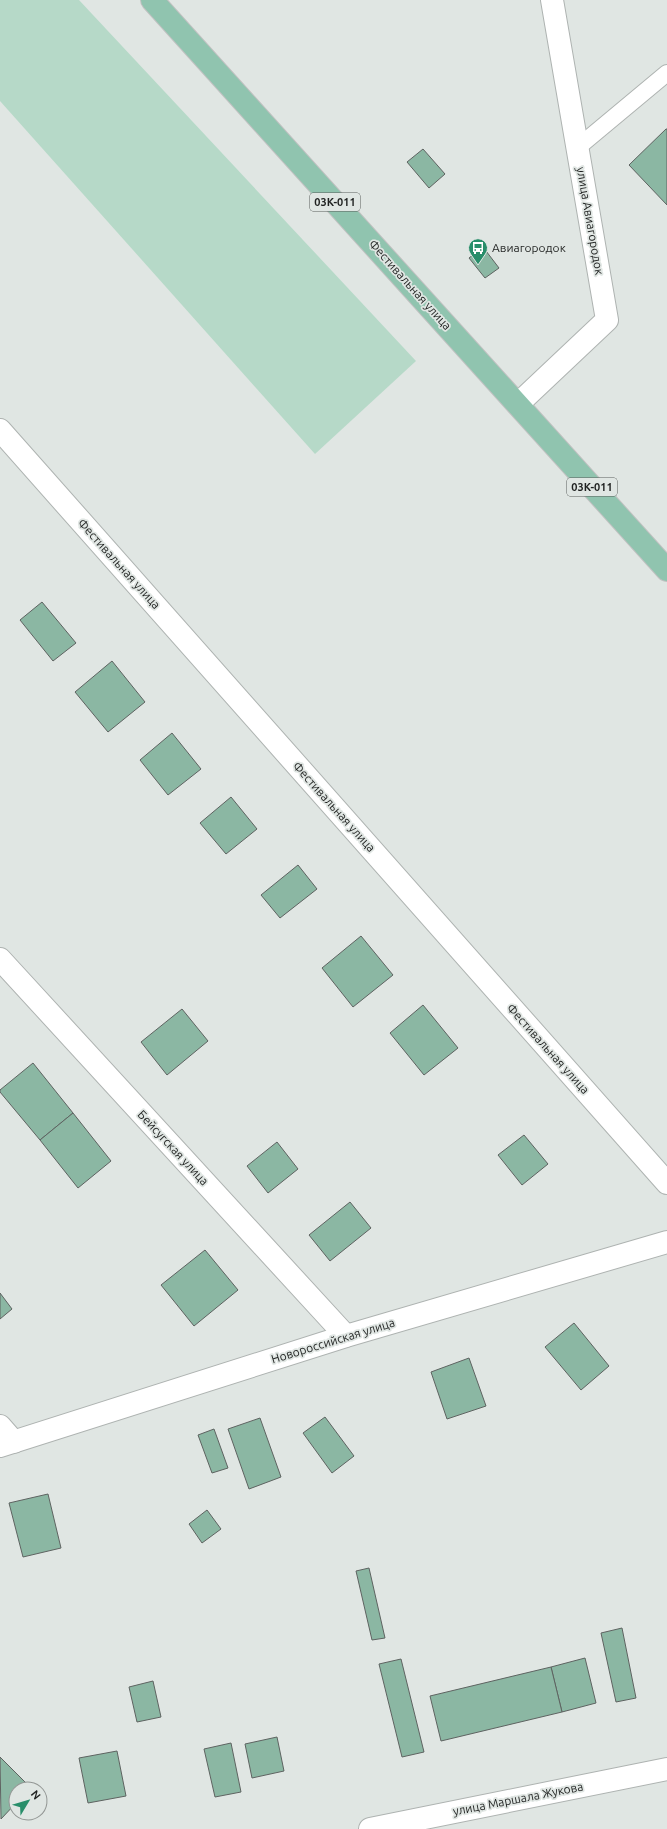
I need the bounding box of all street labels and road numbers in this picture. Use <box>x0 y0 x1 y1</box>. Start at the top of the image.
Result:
street label: улица Авиагородок <box>575 166 606 276</box>
road number: 03К-011 <box>310 193 360 211</box>
street label: Фестивальная улица <box>367 237 454 332</box>
road number: 03К-011 <box>567 478 617 496</box>
street label: Фестивальная улица <box>76 516 163 611</box>
street label: Фестивальная улица <box>291 759 378 854</box>
street label: Фестивальная улица <box>505 1001 592 1096</box>
street label: Бейсугская улица <box>135 1108 211 1188</box>
street label: Новороссийская улица <box>270 1316 396 1366</box>
street label: улица Маршала Жукова <box>452 1779 584 1818</box>

